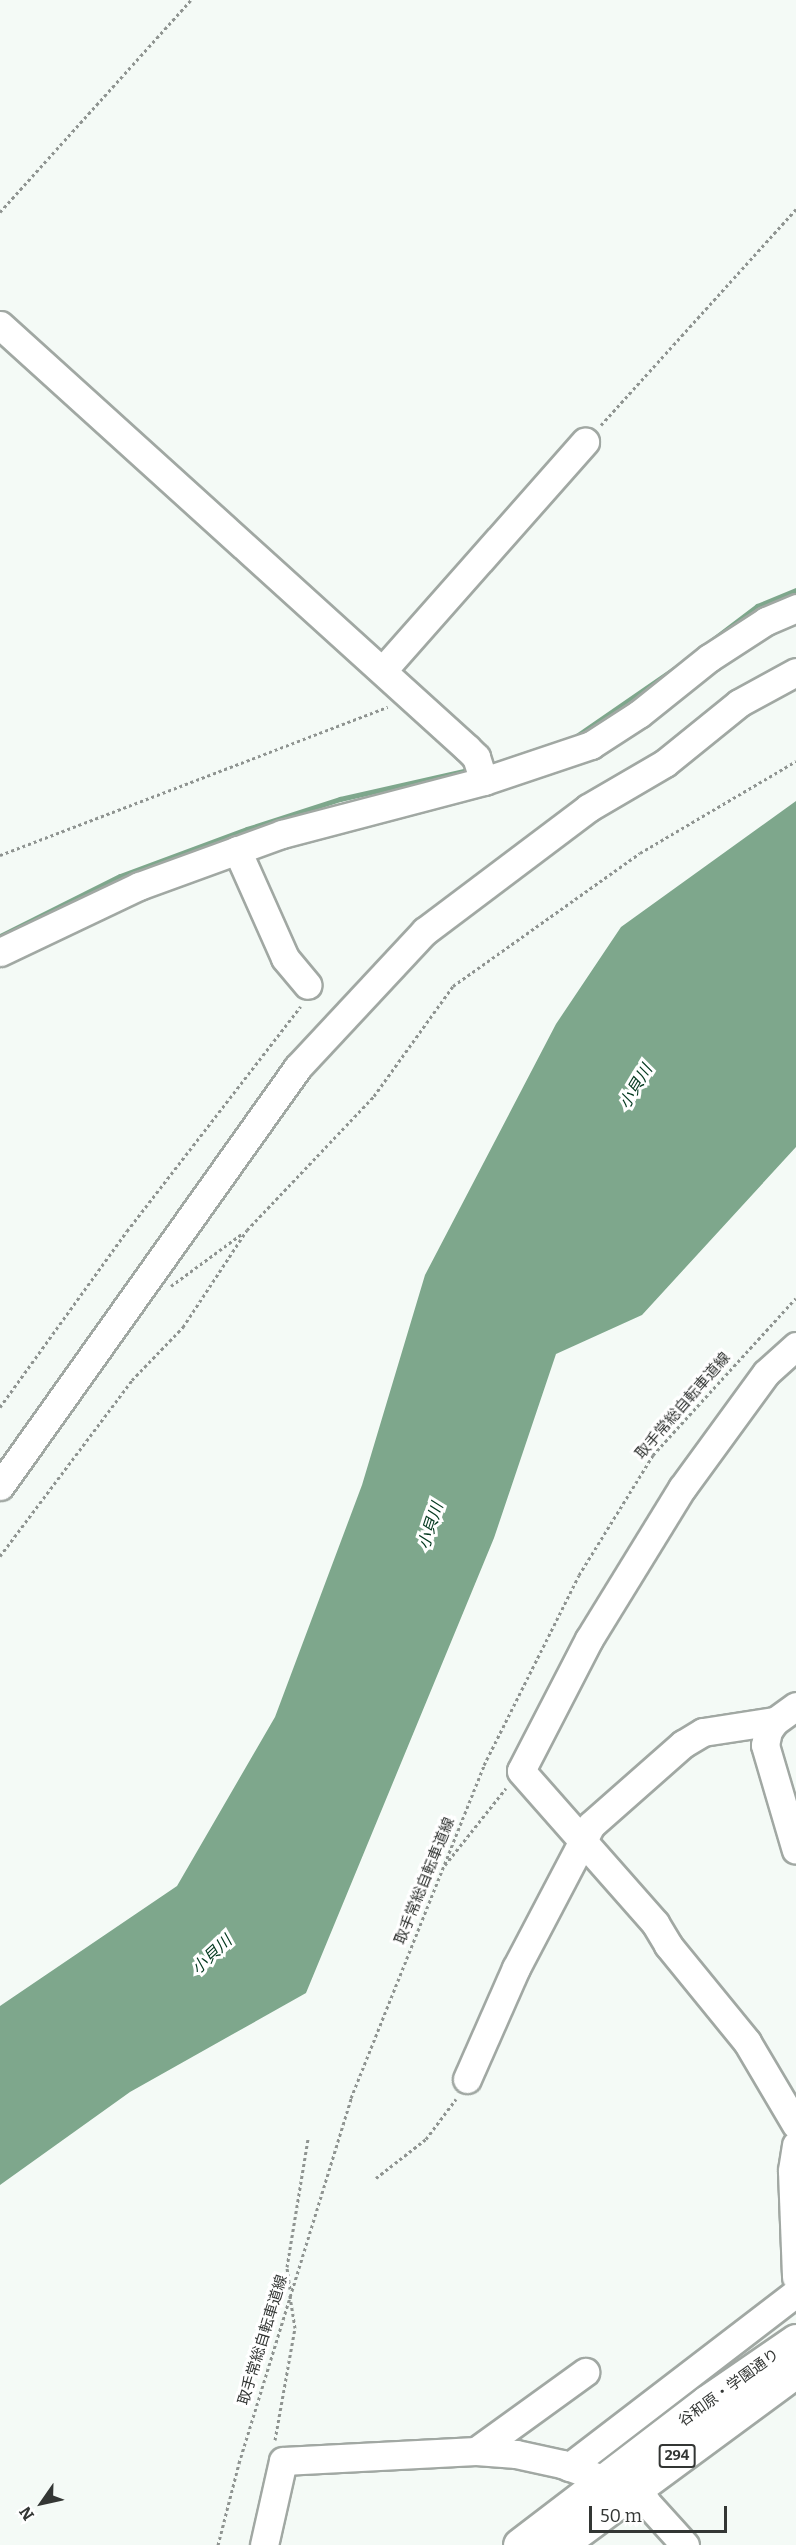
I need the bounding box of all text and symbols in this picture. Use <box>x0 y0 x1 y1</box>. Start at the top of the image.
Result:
water label: 小貝川 <box>615 1061 657 1113</box>
street label: 取手常総自転車道線 <box>632 1349 734 1463</box>
water label: 小貝川 <box>414 1500 448 1552</box>
street label: 取手常総自転車道線 <box>391 1815 459 1947</box>
water label: 小貝川 <box>188 1932 236 1978</box>
street label: 取手常総自転車道線 <box>235 2273 291 2407</box>
street label: 谷和原・学園通り <box>675 2345 783 2431</box>
road number: 294 <box>658 2445 696 2467</box>
north arrow <box>12 2473 72 2533</box>
scale bar <box>592 2494 730 2532</box>
text: N <box>15 2503 38 2524</box>
text: 50 m <box>600 2505 642 2527</box>

